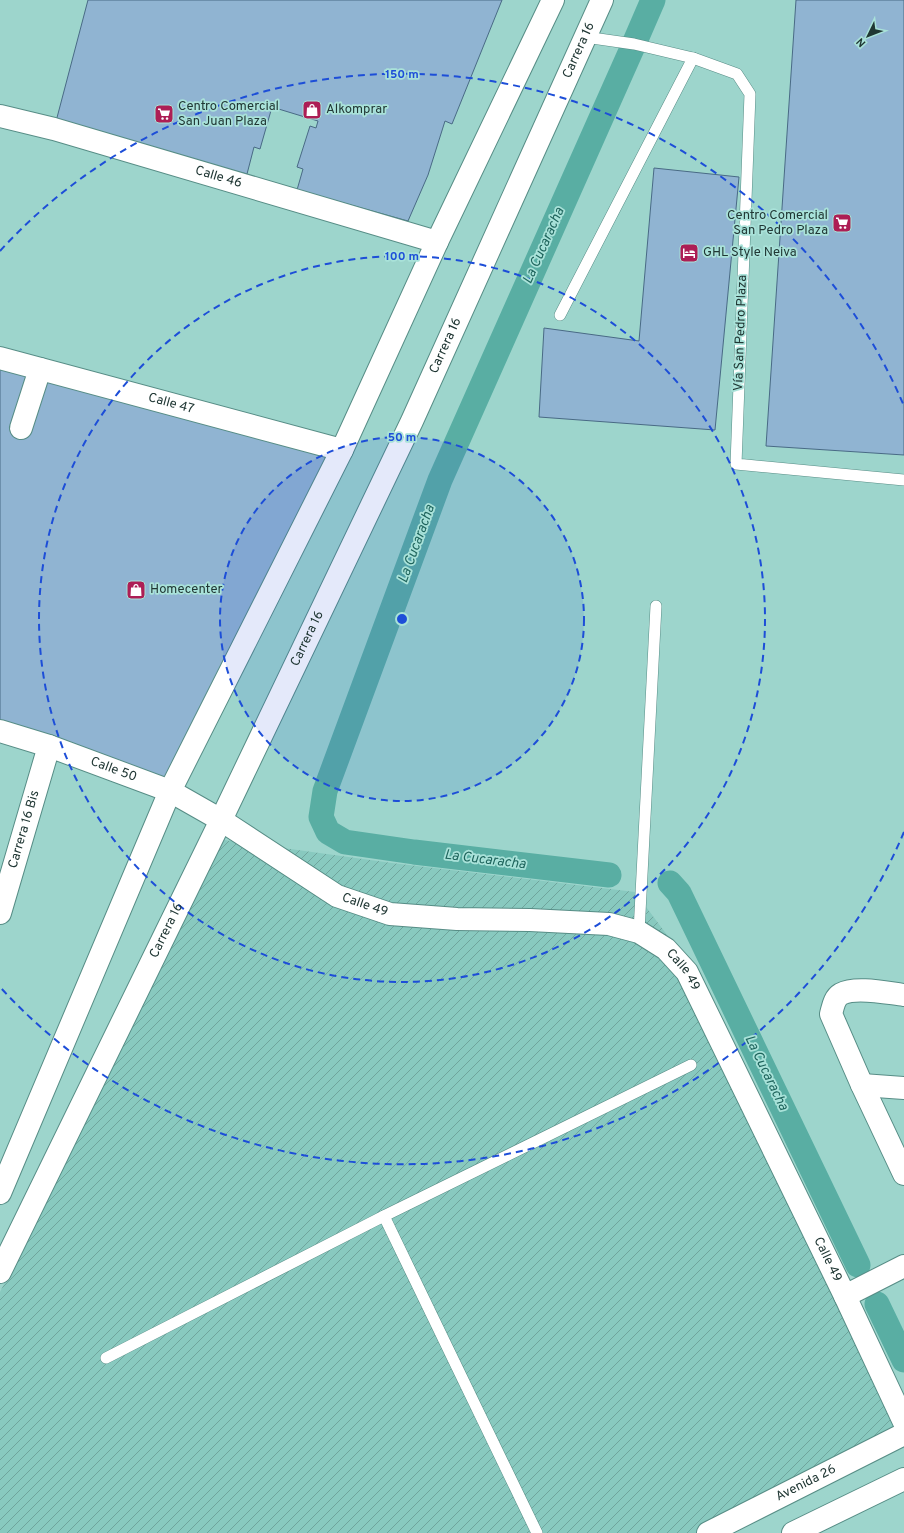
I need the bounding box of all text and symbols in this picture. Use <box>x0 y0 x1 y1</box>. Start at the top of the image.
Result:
north arrow <box>848 16 888 56</box>
street label: Carrera 16 <box>560 20 599 81</box>
text: N <box>854 34 869 50</box>
text: 150 m <box>385 67 419 83</box>
place label: Centro Comercial San Juan Plaza <box>178 99 279 130</box>
shop icon: Alkomprar <box>301 99 323 121</box>
place label: Alkomprar <box>326 102 387 118</box>
supermarket icon: Centro Comercial San Juan Plaza <box>153 103 175 125</box>
street label: Calle 46 <box>193 163 244 192</box>
water label: La Cucaracha <box>520 204 569 287</box>
place label: Centro Comercial San Pedro Plaza <box>727 208 828 239</box>
supermarket icon: Centro Comercial San Pedro Plaza <box>831 212 853 234</box>
hotel icon: GHL Style Neiva <box>678 242 700 264</box>
place label: GHL Style Neiva <box>703 245 796 261</box>
text: 100 m <box>385 249 419 265</box>
street label: Vía San Pedro Plaza <box>731 275 751 391</box>
street label: Carrera 16 <box>426 315 465 376</box>
street label: Calle 47 <box>146 390 196 418</box>
text: 50 m <box>388 430 416 446</box>
water label: La Cucaracha <box>395 502 439 585</box>
shop icon: Homecenter <box>125 579 147 601</box>
place label: Homecenter <box>150 582 223 598</box>
street label: Carrera 16 <box>288 608 328 669</box>
centre of rings <box>395 612 409 626</box>
street label: Calle 50 <box>88 754 139 786</box>
street label: Carrera 16 Bis <box>5 789 44 870</box>
water label: La Cucaracha <box>443 847 527 874</box>
street label: Calle 49 <box>340 890 390 921</box>
street label: Carrera 16 <box>147 900 187 961</box>
street label: Calle 49 <box>662 946 703 993</box>
water label: La Cucaracha <box>740 1032 792 1114</box>
street label: Calle 49 <box>810 1235 845 1285</box>
street label: Avenida 26 <box>773 1461 839 1505</box>

